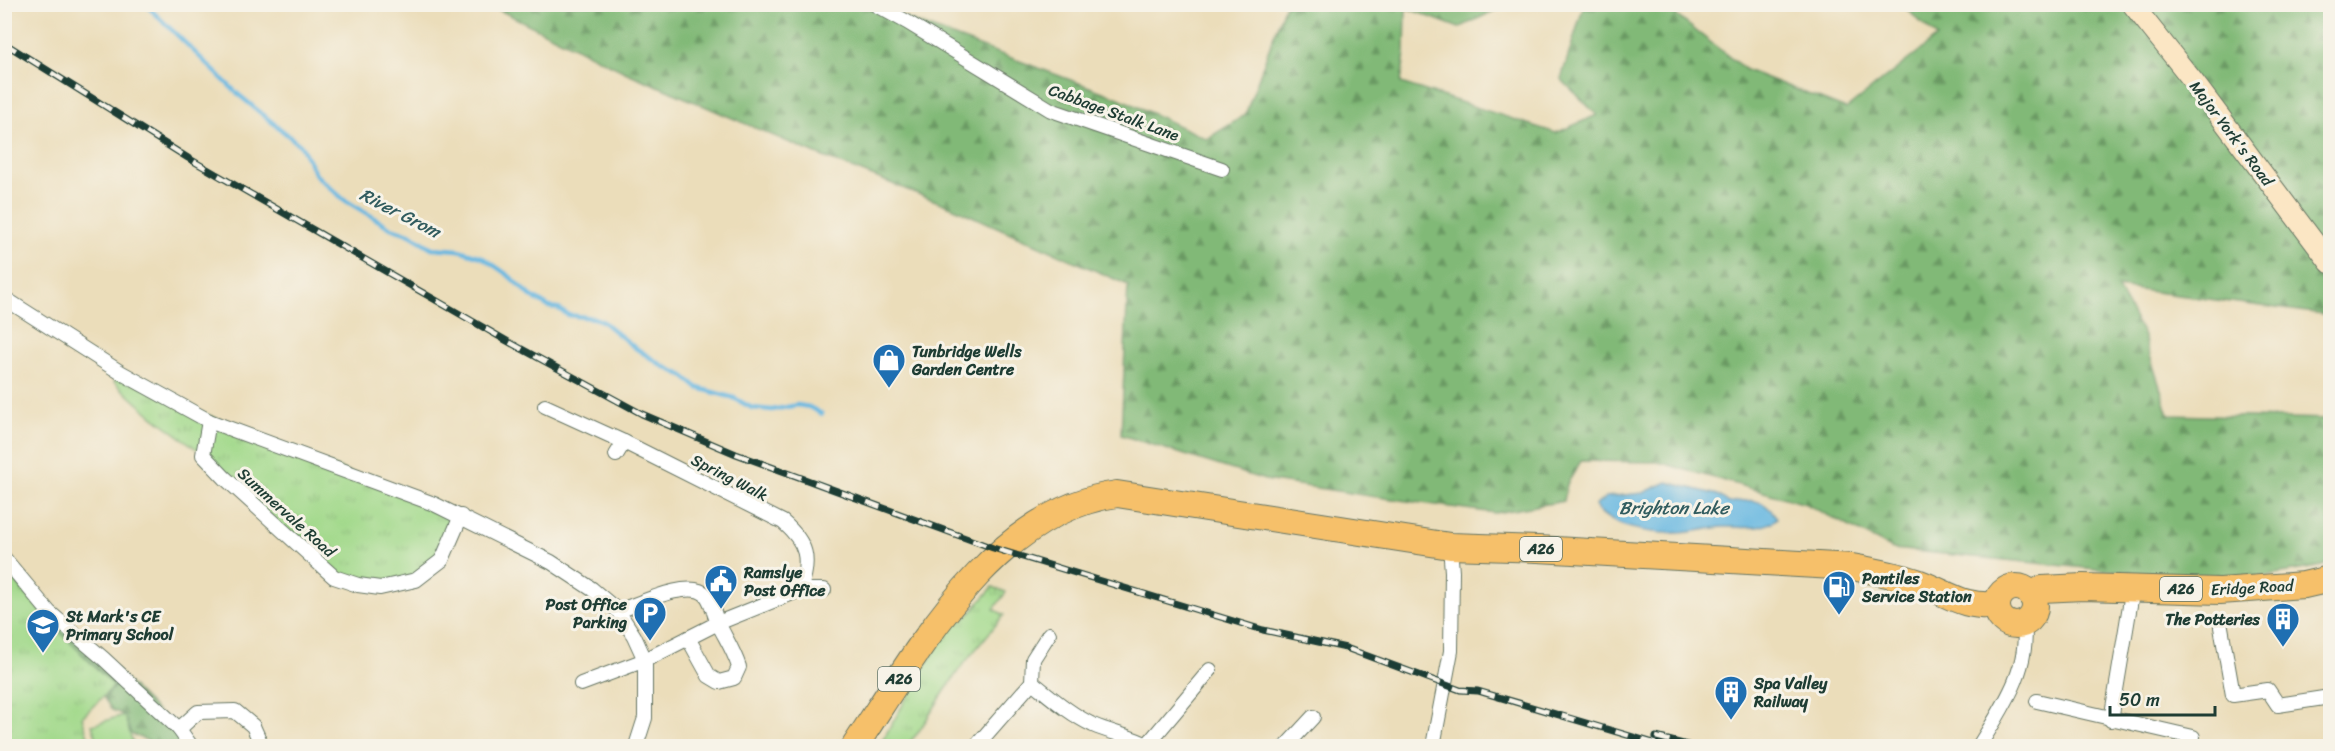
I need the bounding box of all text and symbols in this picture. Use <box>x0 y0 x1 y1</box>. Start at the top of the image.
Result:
street label: Major York's Road <box>2182 74 2282 194</box>
street label: Cabbage Stalk Lane <box>1044 75 1184 150</box>
water label: River Grom <box>354 179 448 248</box>
place label: Tunbridge Wells Garden Centre <box>911 337 1022 384</box>
shop icon: Tunbridge Wells Garden Centre <box>871 342 907 389</box>
street label: Spring Walk <box>686 445 774 509</box>
street label: Summervale Road <box>231 460 344 566</box>
water label: Brighton Lake <box>1619 492 1731 524</box>
road number: A26 <box>1520 537 1562 561</box>
place label: Ramslye Post Office <box>743 558 826 605</box>
public building icon: Ramslye Post Office <box>703 563 739 610</box>
place label: Pantiles Service Station <box>1861 564 1972 611</box>
fuel station icon: Pantiles Service Station <box>1821 569 1857 616</box>
street label: Eridge Road <box>2210 571 2296 604</box>
road number: A26 <box>2160 577 2202 601</box>
place label: Post Office Parking <box>545 590 628 637</box>
parking icon: Post Office Parking <box>632 595 668 642</box>
building icon: The Potteries <box>2265 601 2301 648</box>
place label: St Mark's CE Primary School <box>65 602 175 649</box>
place label: The Potteries <box>2165 605 2261 634</box>
school or university icon: St Mark's CE Primary School <box>25 607 61 654</box>
road number: A26 <box>878 667 920 691</box>
place label: Spa Valley Railway <box>1753 669 1828 716</box>
building icon: Spa Valley Railway <box>1713 674 1749 721</box>
scale bar <box>2110 679 2215 717</box>
text: 50 m <box>2119 684 2160 716</box>

